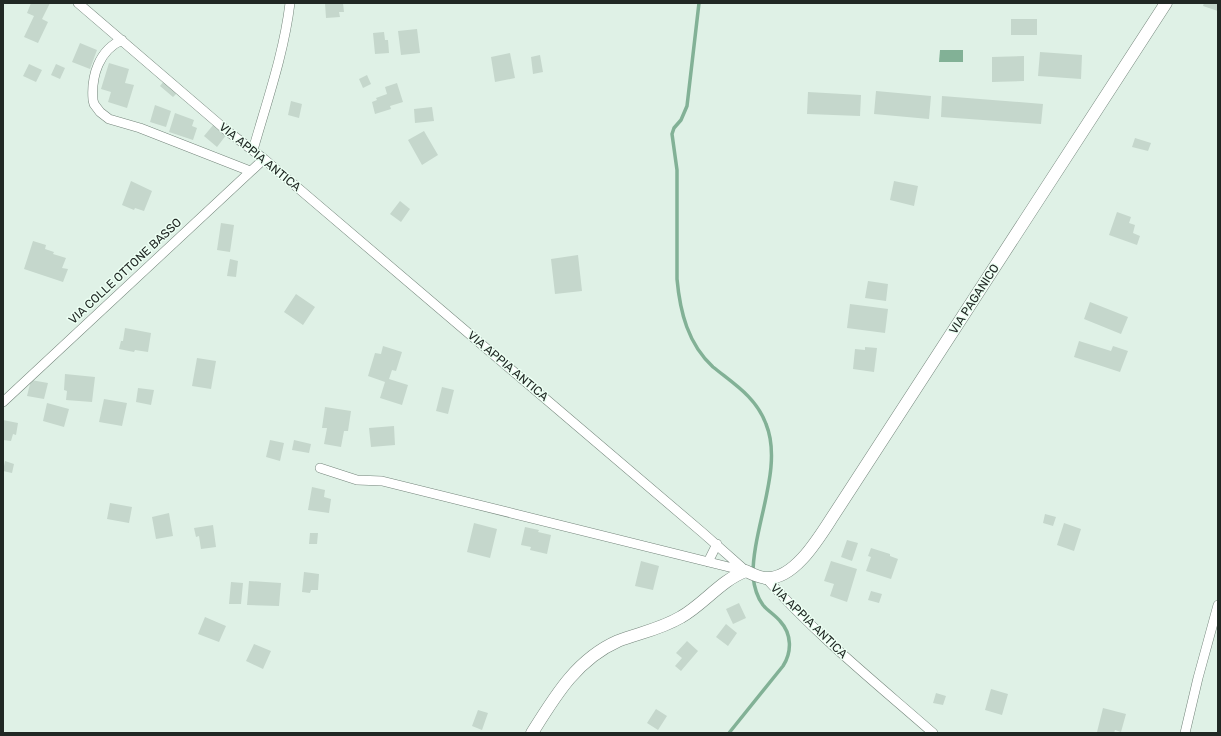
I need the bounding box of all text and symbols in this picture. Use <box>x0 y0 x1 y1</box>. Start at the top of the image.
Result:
street label: VIA APPIA ANTICA <box>216 120 304 194</box>
street label: VIA COLLE OTTONE BASSO <box>66 215 184 327</box>
street label: VIA PAGANICO <box>946 261 1002 337</box>
street label: VIA APPIA ANTICA <box>465 328 551 404</box>
street label: VIA APPIA ANTICA <box>768 581 850 661</box>

